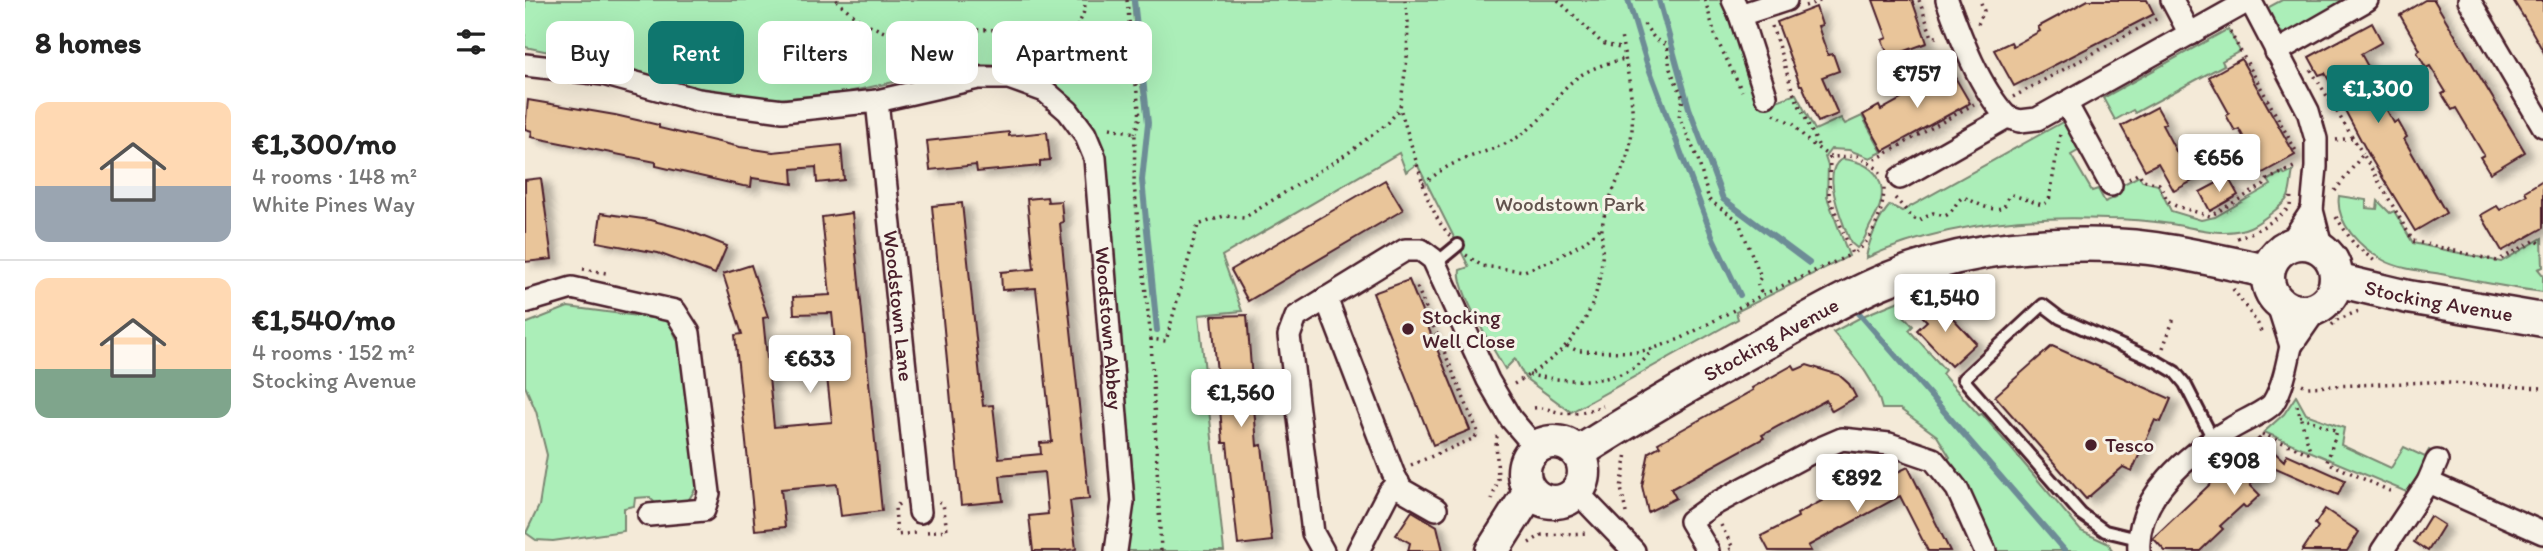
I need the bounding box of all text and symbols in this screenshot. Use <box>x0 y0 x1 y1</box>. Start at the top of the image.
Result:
chip: Buy <box>546 21 634 84</box>
chip: Rent <box>648 21 744 84</box>
chip: Filters <box>758 21 872 84</box>
chip: New <box>886 21 978 84</box>
chip: Apartment <box>992 21 1152 84</box>
icon: filters <box>452 23 490 61</box>
text: 8 homes <box>35 24 142 61</box>
pin: €757 <box>1876 50 1958 110</box>
text: €757 <box>1893 59 1941 87</box>
pin: €1,300 <box>2321 66 2435 125</box>
text: €1,300 <box>2343 74 2413 102</box>
text: €1,300/mo <box>252 125 397 162</box>
icon: home <box>91 130 175 214</box>
pin: €656 <box>2178 134 2260 194</box>
text: €656 <box>2194 143 2244 171</box>
text: 4 rooms · 148 m² <box>252 162 417 190</box>
text: White Pines Way <box>252 190 415 218</box>
park label: Woodstown Park <box>1495 191 1645 216</box>
street label: Woodstown Lane <box>879 229 919 383</box>
street label: Woodstown Abbey <box>1090 246 1128 411</box>
pin: €1,540 <box>1888 274 2002 334</box>
street label: Stocking Avenue <box>2362 274 2515 327</box>
text: €1,540 <box>1910 283 1980 311</box>
street label: Stocking Avenue <box>1699 292 1843 387</box>
text: €1,540/mo <box>252 301 396 338</box>
place label: Stocking Well Close <box>1422 304 1515 353</box>
icon: home <box>91 306 175 390</box>
marker: Stocking Well Close <box>1400 321 1416 337</box>
pin: €633 <box>769 336 851 395</box>
text: 4 rooms · 152 m² <box>252 338 415 366</box>
text: €633 <box>785 344 835 372</box>
text: Stocking Avenue <box>252 366 417 394</box>
pin: €1,560 <box>1184 370 1298 429</box>
text: €1,560 <box>1207 378 1275 406</box>
place label: Tesco <box>2105 432 2154 457</box>
marker: Tesco <box>2083 437 2099 453</box>
pin: €908 <box>2193 438 2275 497</box>
text: €908 <box>2208 446 2260 474</box>
pin: €892 <box>1816 454 1898 514</box>
text: €892 <box>1832 463 1882 491</box>

